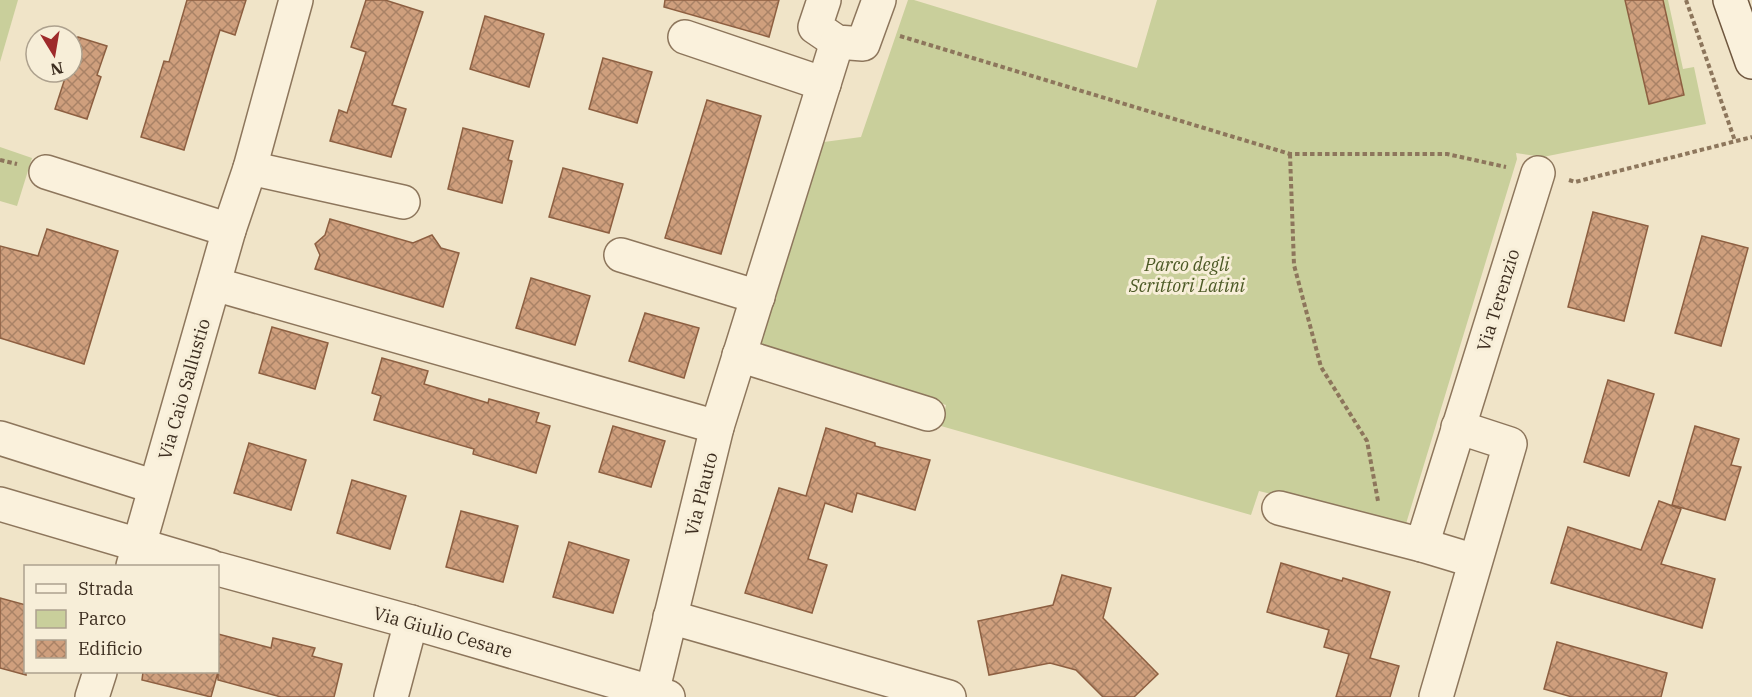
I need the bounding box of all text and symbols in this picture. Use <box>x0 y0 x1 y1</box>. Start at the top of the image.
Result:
north arrow <box>24 24 84 84</box>
text: N <box>49 58 65 80</box>
street label: Via Terenzio <box>1472 246 1524 354</box>
park label: Parco degli Scrittori Latini <box>1128 253 1246 297</box>
street label: Via Caio Sallustio <box>153 316 215 462</box>
street label: Via Plauto <box>680 450 722 538</box>
legend <box>24 565 219 673</box>
text: Strada <box>78 577 134 600</box>
street label: Via Giulio Cesare <box>371 601 515 663</box>
text: Parco <box>78 607 126 630</box>
text: Edificio <box>78 637 142 660</box>

